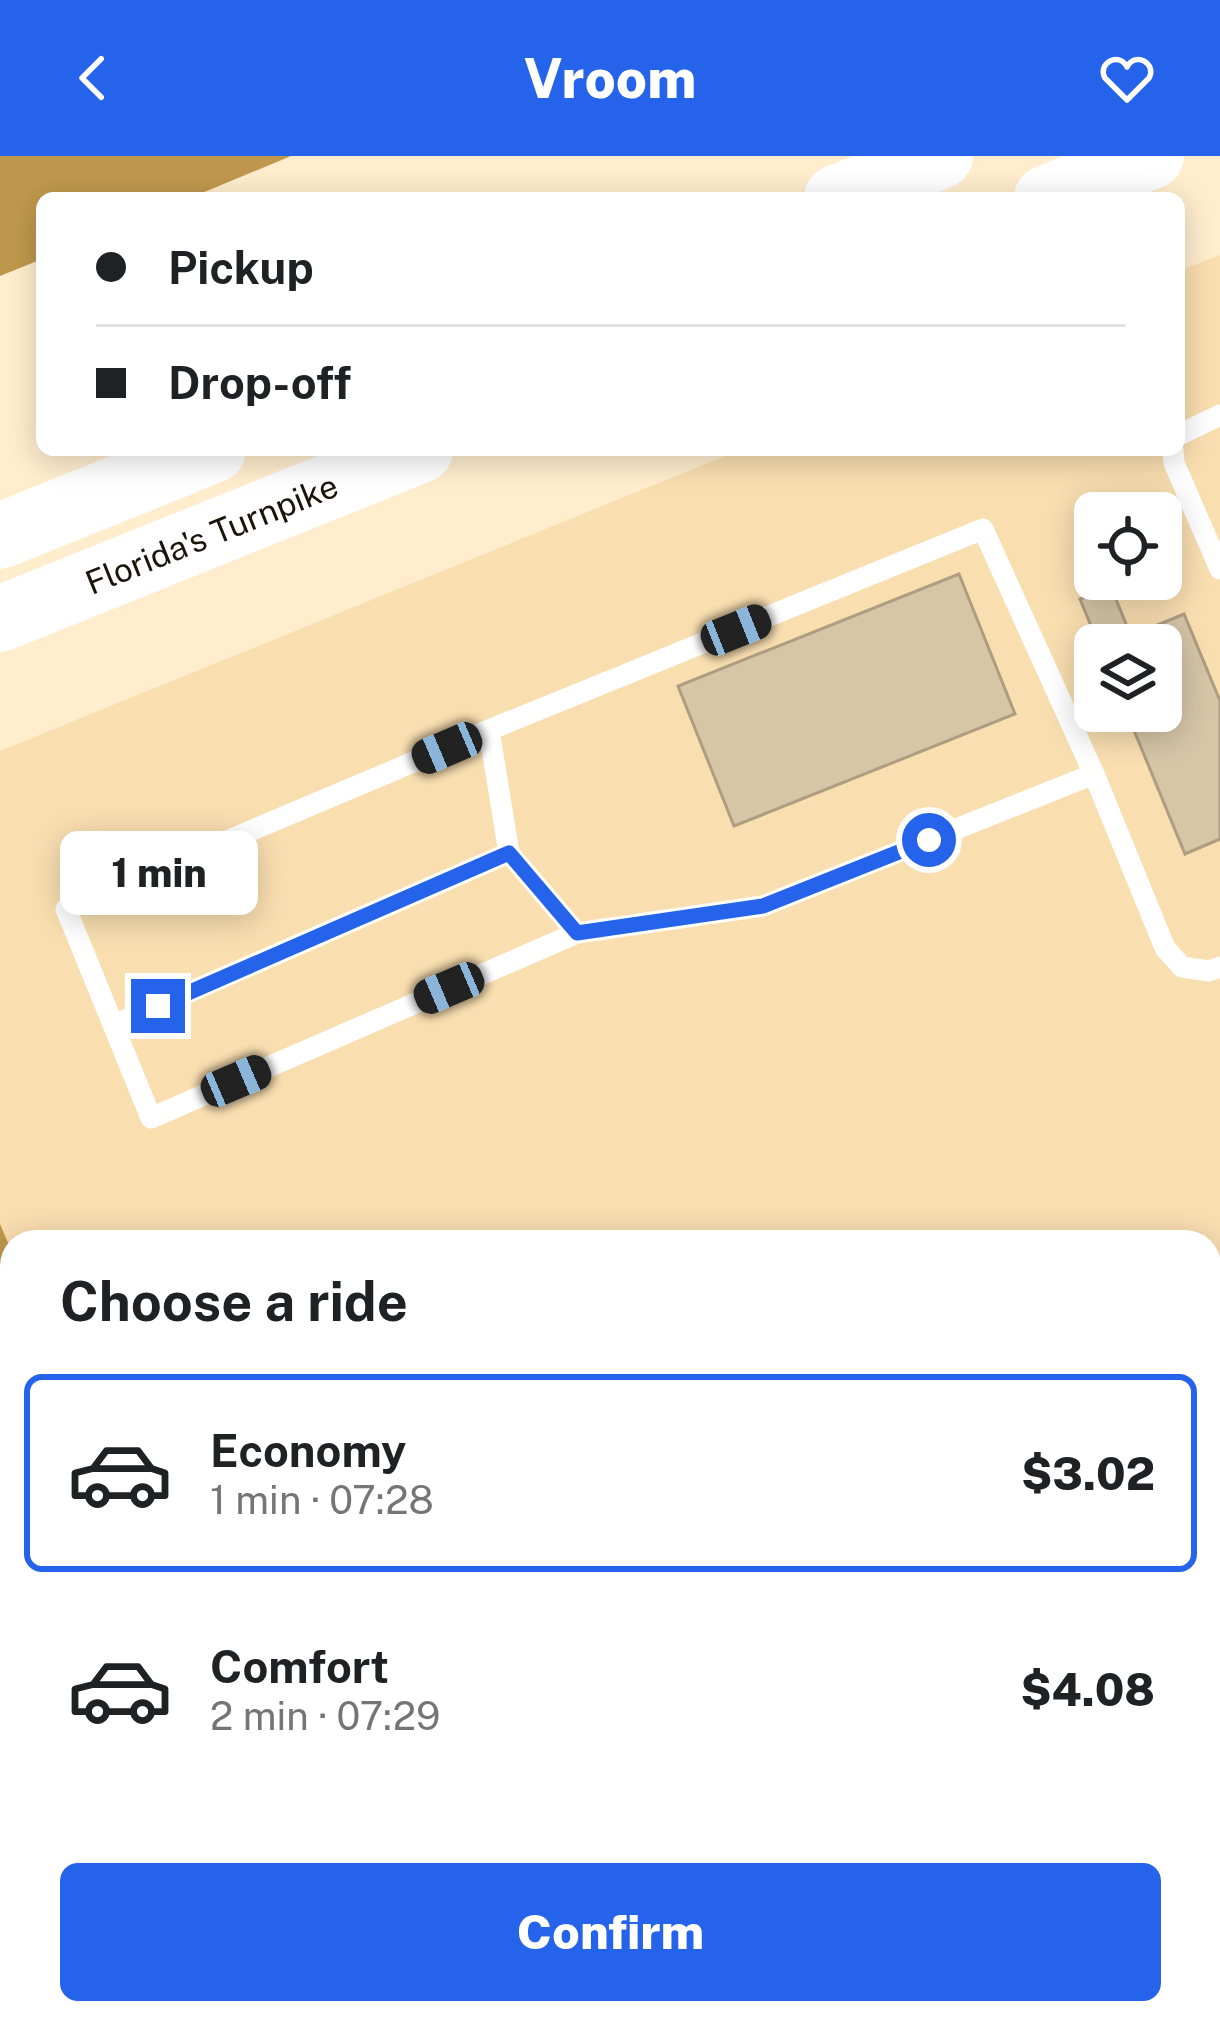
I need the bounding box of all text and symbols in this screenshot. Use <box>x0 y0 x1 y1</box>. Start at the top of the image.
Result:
icon: back <box>60 45 126 111</box>
icon: heart <box>1094 45 1160 111</box>
text: Vroom <box>524 47 696 110</box>
text: Pickup <box>168 241 314 294</box>
text: Drop-off <box>168 356 351 409</box>
street label: Florida's Turnpike <box>80 466 343 602</box>
map controls <box>1074 492 1182 732</box>
button: locate <box>1074 492 1182 600</box>
car <box>696 600 776 660</box>
button: layers <box>1074 624 1182 732</box>
car <box>407 717 487 779</box>
route start <box>902 813 956 867</box>
callout: 1 min <box>59 832 257 916</box>
text: 1 min <box>111 850 207 896</box>
car <box>409 957 489 1019</box>
route end <box>131 979 185 1033</box>
car <box>196 1050 276 1112</box>
text: Choose a ride <box>60 1270 408 1333</box>
icon: car <box>66 1419 174 1527</box>
text: Economy <box>210 1424 406 1477</box>
text: $3.02 <box>1021 1447 1155 1500</box>
text: 1 min · 07:28 <box>210 1477 434 1523</box>
icon: car <box>66 1635 174 1743</box>
text: Comfort <box>210 1640 389 1693</box>
text: $4.08 <box>1020 1663 1155 1716</box>
text: 2 min · 07:29 <box>210 1693 440 1739</box>
button: Confirm <box>60 1863 1161 2001</box>

